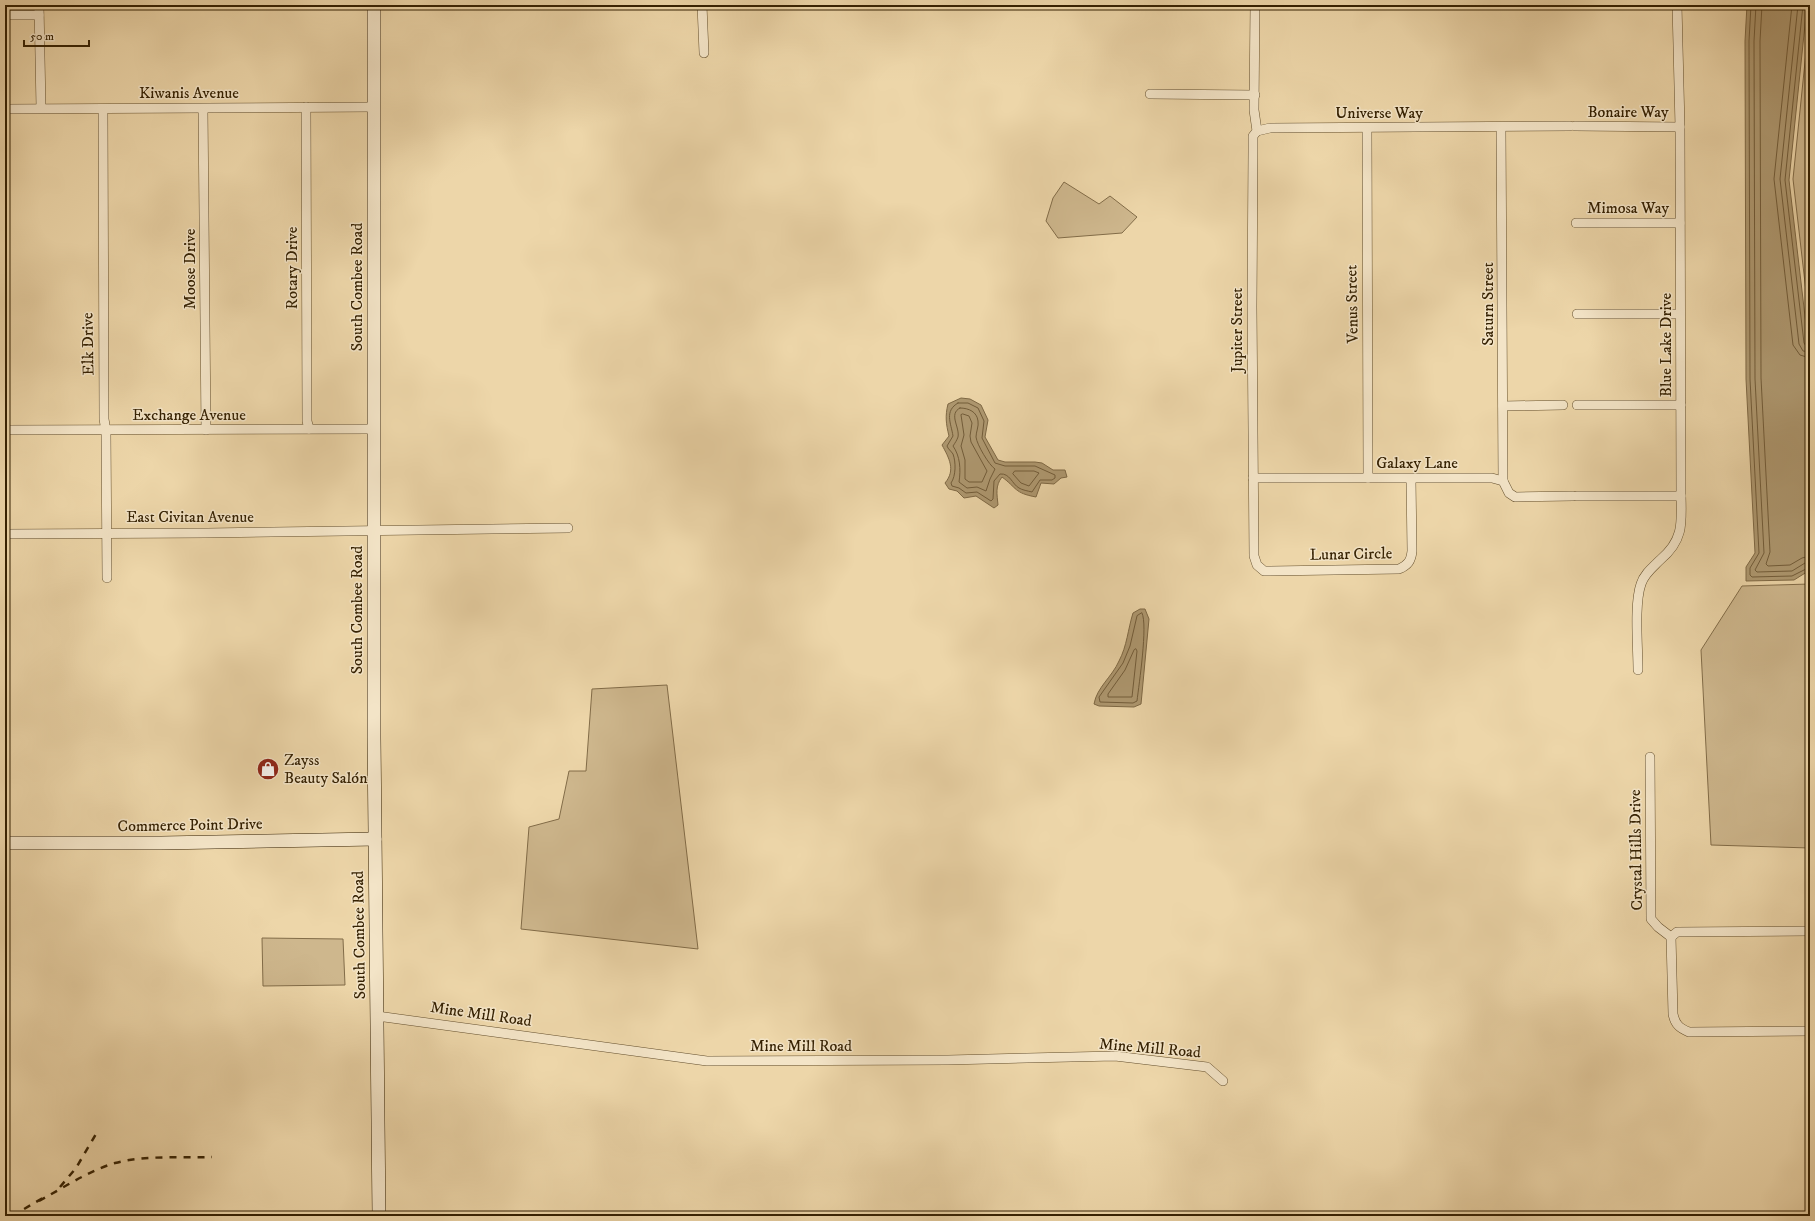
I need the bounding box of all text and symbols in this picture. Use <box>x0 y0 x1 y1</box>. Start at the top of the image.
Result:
scale bar <box>24 22 89 48</box>
text: 50 m <box>30 29 54 44</box>
street label: Kiwanis Avenue <box>139 83 239 103</box>
street label: Bonaire Way <box>1587 102 1669 122</box>
street label: Universe Way <box>1335 103 1423 123</box>
street label: Mimosa Way <box>1587 198 1669 218</box>
street label: South Combee Road <box>347 223 367 351</box>
street label: Rotary Drive <box>282 226 302 309</box>
street label: Moose Drive <box>180 228 200 309</box>
street label: Saturn Street <box>1478 262 1498 346</box>
street label: Venus Street <box>1341 265 1363 344</box>
street label: Jupiter Street <box>1227 288 1247 374</box>
street label: Blue Lake Drive <box>1656 292 1676 397</box>
street label: Elk Drive <box>77 312 99 376</box>
street label: Exchange Avenue <box>132 405 246 425</box>
street label: Galaxy Lane <box>1376 453 1458 473</box>
street label: East Civitan Avenue <box>126 507 254 527</box>
street label: Lunar Circle <box>1310 543 1393 565</box>
street label: South Combee Road <box>347 546 367 674</box>
place label: Zayss Beauty Salón <box>284 750 368 788</box>
shop icon: Zayss Beauty Salón <box>255 756 281 782</box>
street label: Crystal Hills Drive <box>1625 789 1647 911</box>
street label: Commerce Point Drive <box>117 814 263 836</box>
street label: South Combee Road <box>348 871 370 999</box>
street label: Mine Mill Road <box>429 997 533 1031</box>
street label: Mine Mill Road <box>1098 1034 1202 1062</box>
street label: Mine Mill Road <box>750 1036 852 1056</box>

